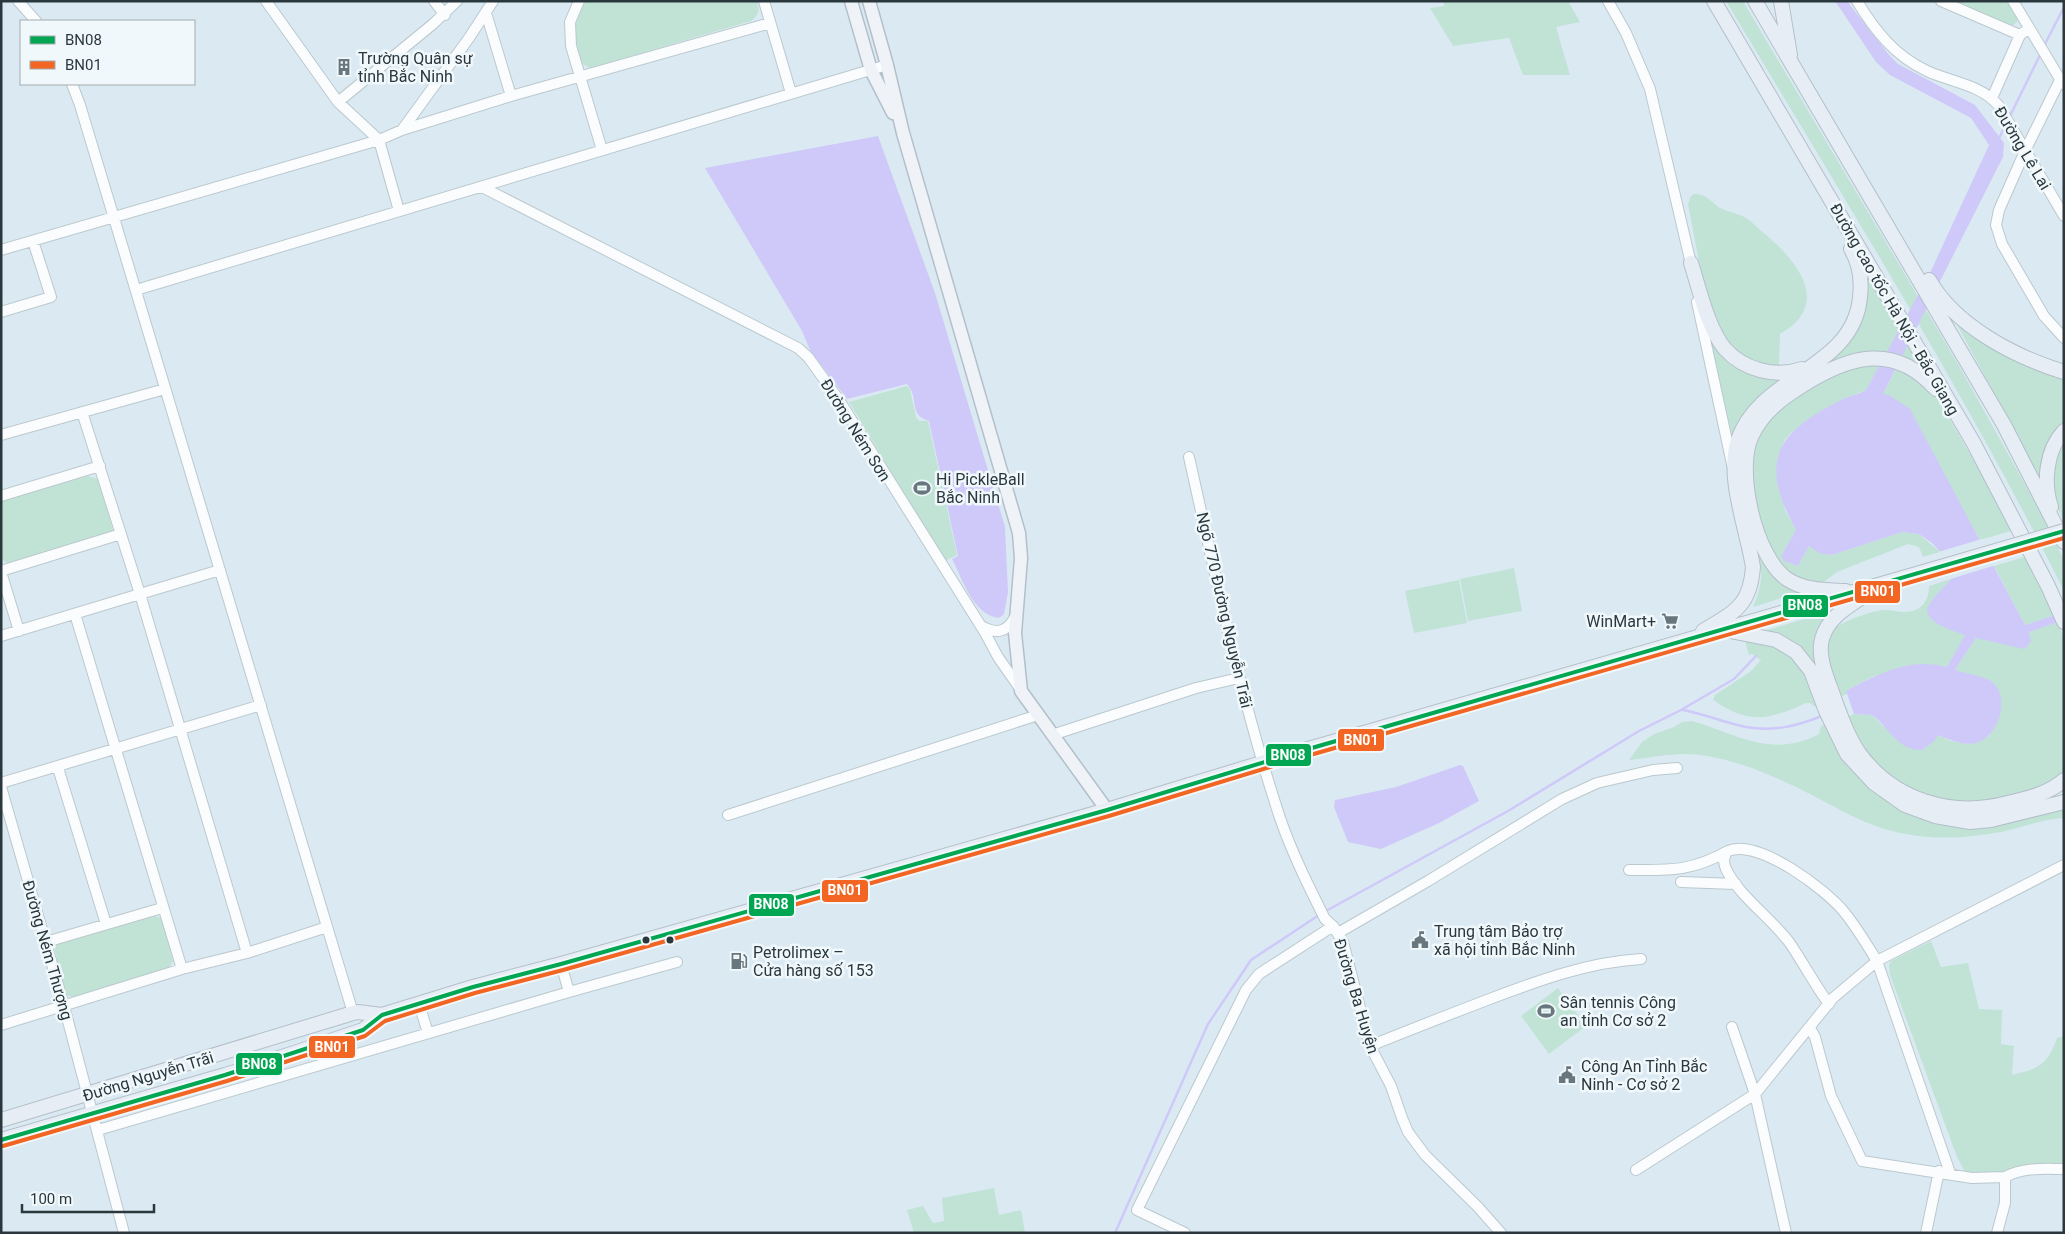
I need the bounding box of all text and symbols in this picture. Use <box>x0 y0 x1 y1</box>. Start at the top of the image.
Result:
legend <box>20 20 195 85</box>
text: BN08 <box>65 31 102 49</box>
place label: Trường Quân sự tỉnh Bắc Ninh <box>358 49 474 86</box>
text: BN01 <box>65 56 102 74</box>
building icon: Trường Quân sự tỉnh Bắc Ninh <box>334 57 354 77</box>
street label: Đường Lê Lai <box>1990 103 2055 193</box>
street label: Đường cao tốc Hà Nội - Bắc Giang <box>1826 200 1963 419</box>
street label: Đường Ném Sơn <box>817 376 895 485</box>
place label: Hi PickleBall Bắc Ninh <box>936 470 1025 507</box>
sports icon: Hi PickleBall Bắc Ninh <box>912 478 932 498</box>
street label: Ngõ 770 Đường Nguyễn Trãi <box>1193 510 1256 710</box>
line badge: BN01 <box>1854 580 1901 604</box>
text: BN01 <box>1861 583 1895 599</box>
line badge: BN08 <box>1782 594 1829 618</box>
text: BN08 <box>1788 597 1822 613</box>
supermarket icon: WinMart+ <box>1660 611 1680 631</box>
place label: WinMart+ <box>1586 612 1656 631</box>
line badge: BN01 <box>1337 728 1385 752</box>
text: BN01 <box>1344 732 1378 748</box>
line badge: BN08 <box>1265 743 1312 767</box>
text: BN08 <box>1271 747 1305 763</box>
street label: Đường Ném Thượng <box>18 878 77 1022</box>
line badge: BN01 <box>821 879 869 903</box>
text: BN01 <box>828 882 862 898</box>
line badge: BN08 <box>748 893 795 917</box>
text: BN08 <box>754 896 788 912</box>
place label: Trung tâm Bảo trợ xã hội tỉnh Bắc Ninh <box>1434 922 1575 959</box>
public building icon: Trung tâm Bảo trợ xã hội tỉnh Bắc Ninh <box>1410 930 1430 950</box>
unlabelled marker <box>641 935 651 945</box>
unlabelled marker <box>665 935 675 945</box>
street label: Đường Ba Huyện <box>1330 936 1383 1056</box>
place label: Petrolimex – Cửa hàng số 153 <box>753 943 874 980</box>
fuel station icon: Petrolimex – Cửa hàng số 153 <box>729 951 749 971</box>
place label: Sân tennis Công an tỉnh Cơ sở 2 <box>1560 993 1676 1030</box>
sports icon: Sân tennis Công an tỉnh Cơ sở 2 <box>1536 1001 1556 1021</box>
line badge: BN01 <box>308 1035 356 1059</box>
text: BN01 <box>315 1039 349 1055</box>
street label: Đường Nguyễn Trãi <box>80 1048 216 1105</box>
line badge: BN08 <box>235 1052 283 1076</box>
text: BN08 <box>242 1056 276 1072</box>
place label: Công An Tỉnh Bắc Ninh - Cơ sở 2 <box>1581 1057 1707 1094</box>
public building icon: Công An Tỉnh Bắc Ninh - Cơ sở 2 <box>1557 1065 1577 1085</box>
scale bar <box>22 1182 155 1214</box>
text: 100 m <box>30 1190 72 1208</box>

